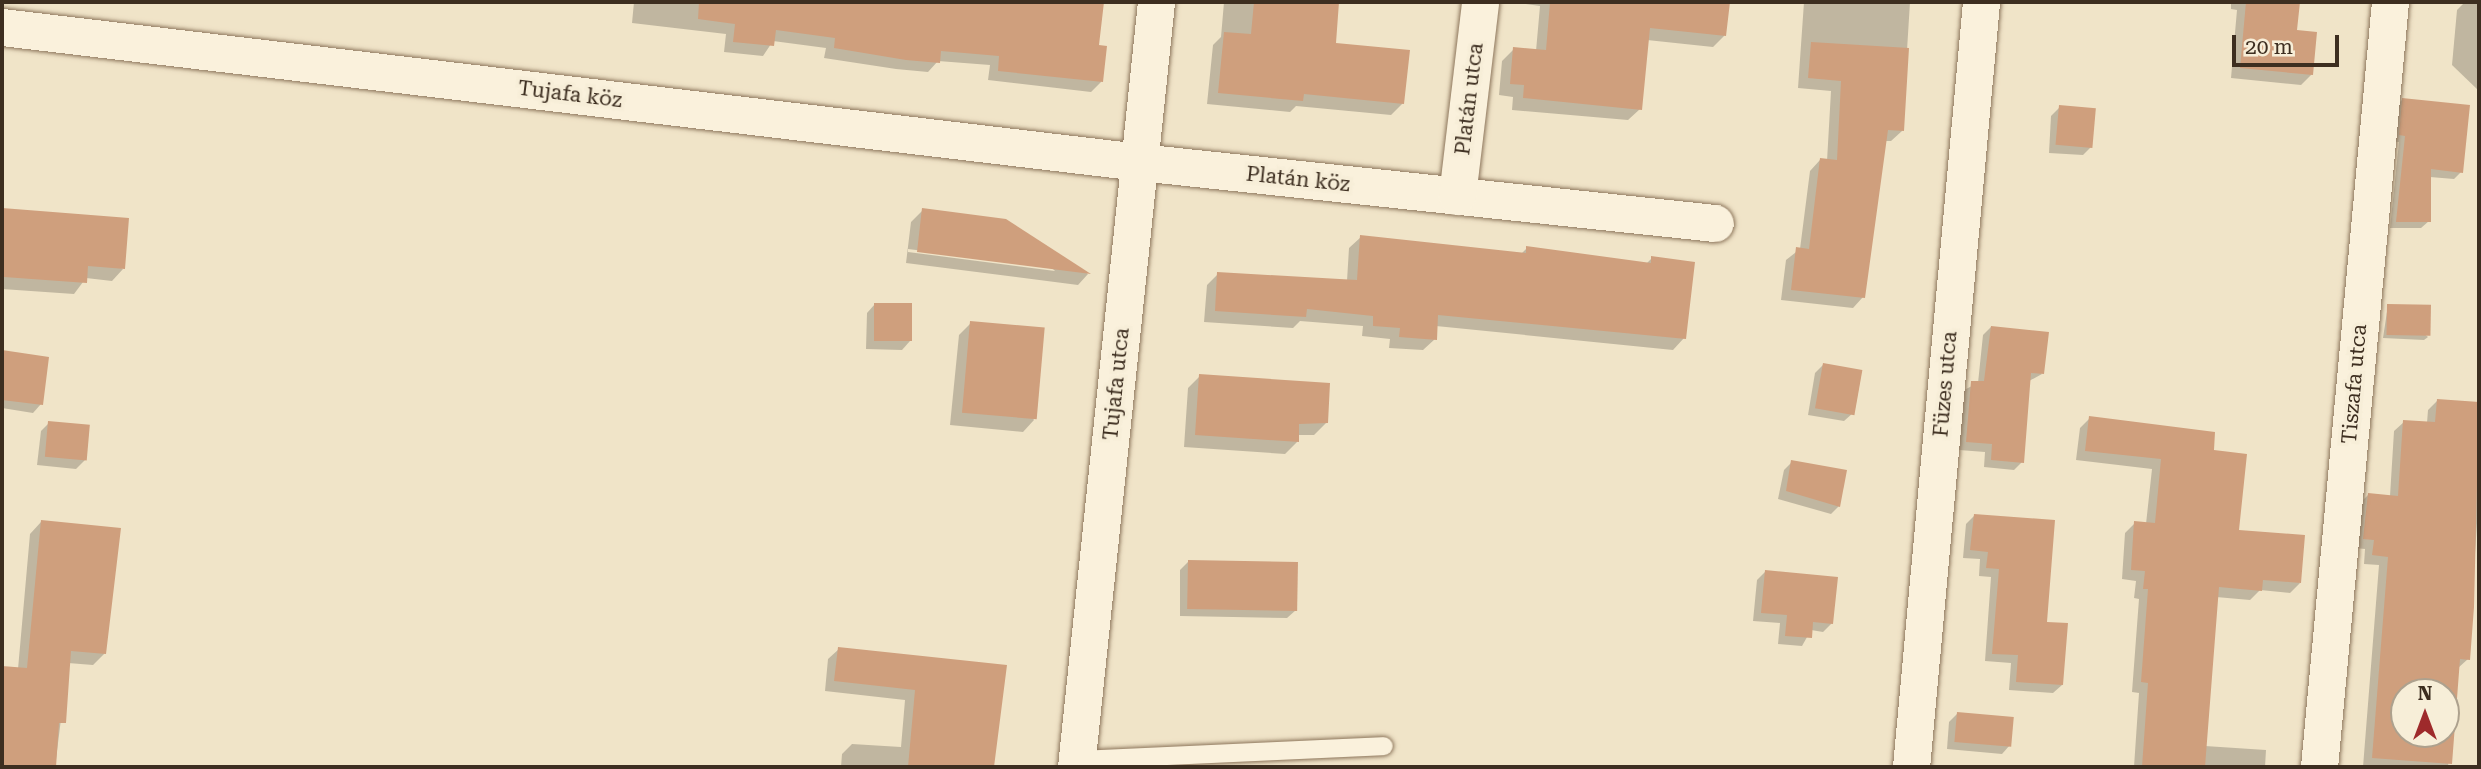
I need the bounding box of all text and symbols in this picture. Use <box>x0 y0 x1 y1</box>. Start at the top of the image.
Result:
scale bar <box>2236 21 2343 65</box>
text: 20 m <box>2245 35 2293 59</box>
street label: Platán utca <box>1450 41 1488 157</box>
street label: Tujafa köz <box>517 75 623 113</box>
street label: Platán köz <box>1245 161 1351 197</box>
street label: Tiszafa utca <box>2336 323 2372 445</box>
street label: Tujafa utca <box>1098 327 1134 441</box>
street label: Füzes utca <box>1928 330 1962 438</box>
north arrow <box>2390 678 2460 748</box>
text: N <box>2418 682 2432 705</box>

